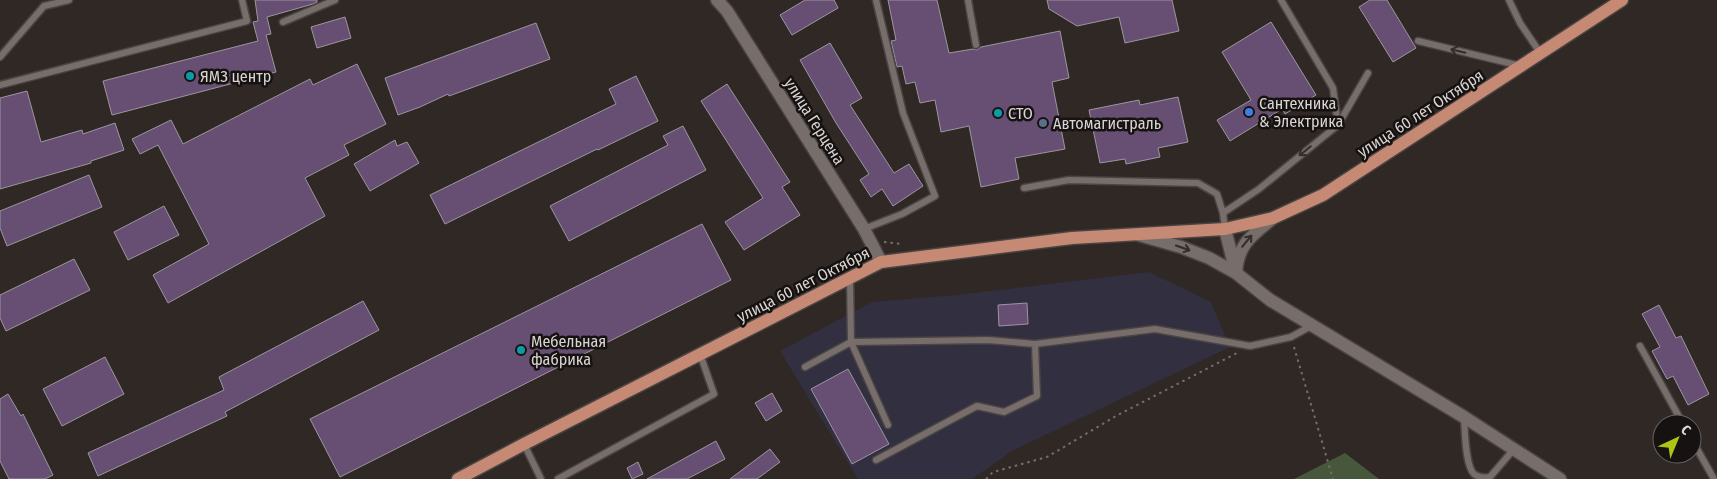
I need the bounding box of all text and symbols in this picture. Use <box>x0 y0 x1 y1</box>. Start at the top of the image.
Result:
one-way arrow <box>1450 45 1466 55</box>
street label: улица 60 лет Октября <box>1354 66 1487 161</box>
place label: ЯМЗ центр <box>200 67 271 86</box>
marker: ЯМЗ центр <box>184 70 196 82</box>
street label: улица Герцена <box>780 74 849 168</box>
place label: Сантехника & Электрика <box>1259 94 1343 131</box>
place label: СТО <box>1008 104 1033 123</box>
marker: Сантехника & Электрика <box>1243 106 1255 118</box>
marker: СТО <box>992 107 1004 119</box>
place label: Автомагистраль <box>1053 114 1161 133</box>
marker: Автомагистраль <box>1037 117 1049 129</box>
one-way arrow <box>1299 146 1312 157</box>
one-way arrow <box>1242 235 1253 248</box>
street label: улица 60 лет Октября <box>734 243 873 326</box>
one-way arrow <box>1175 244 1191 254</box>
place label: Мебельная фабрика <box>531 332 606 369</box>
marker: Мебельная фабрика <box>515 344 527 356</box>
north arrow <box>1652 414 1702 464</box>
text: С <box>1677 421 1695 439</box>

